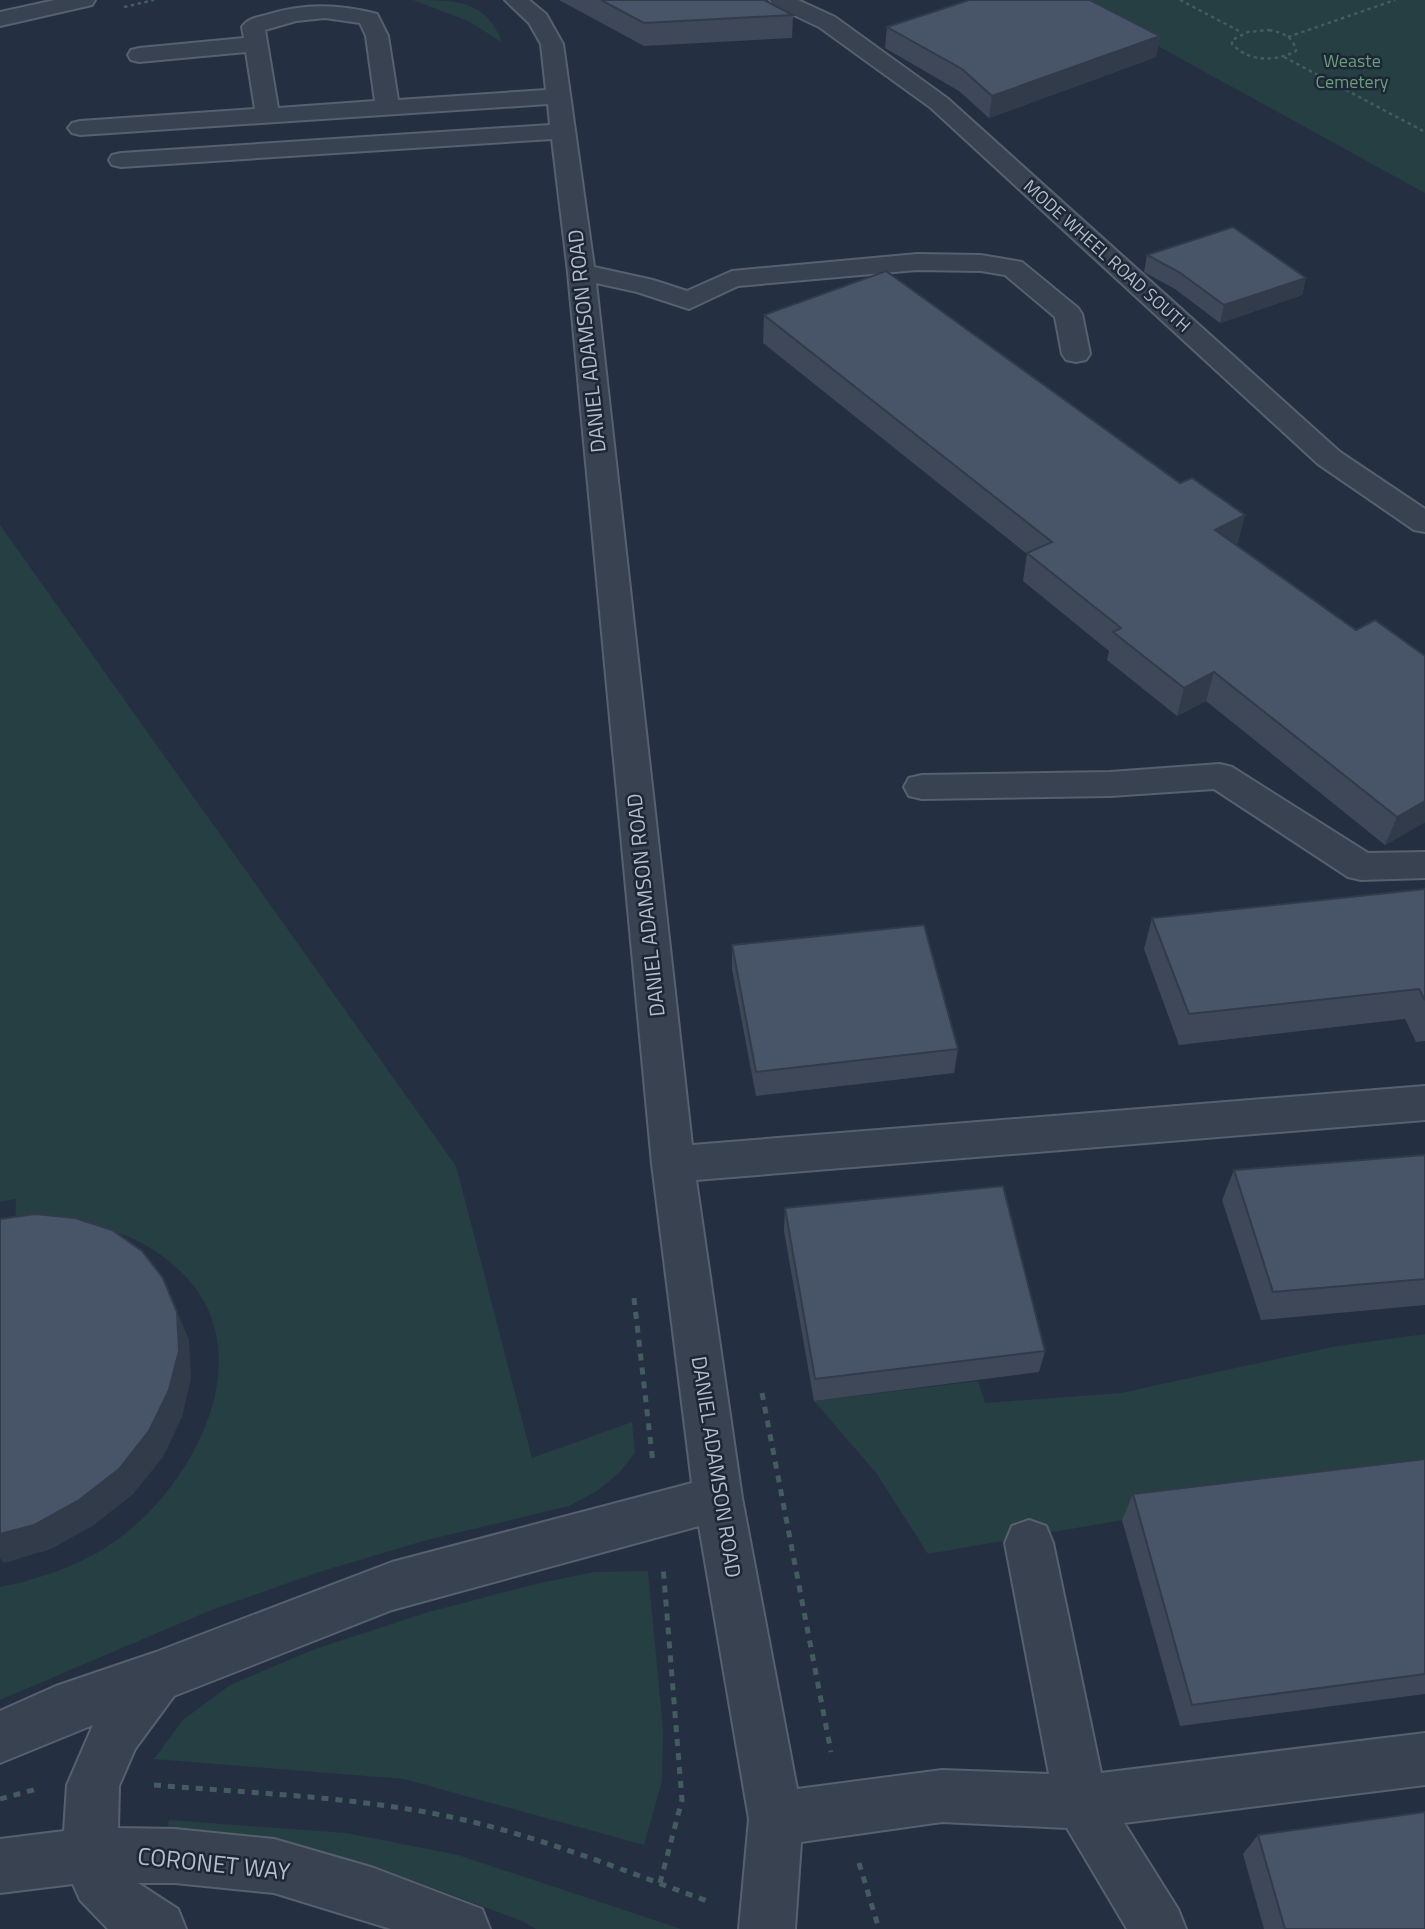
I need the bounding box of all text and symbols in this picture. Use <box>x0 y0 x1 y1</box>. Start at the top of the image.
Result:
park label: Weaste Cemetery <box>1315 47 1389 95</box>
street label: MODE WHEEL ROAD SOUTH <box>1018 173 1197 338</box>
street label: DANIEL ADAMSON ROAD <box>558 228 614 454</box>
street label: DANIEL ADAMSON ROAD <box>617 792 673 1018</box>
street label: DANIEL ADAMSON ROAD <box>684 1354 750 1580</box>
street label: CORONET WAY <box>136 1837 292 1889</box>

